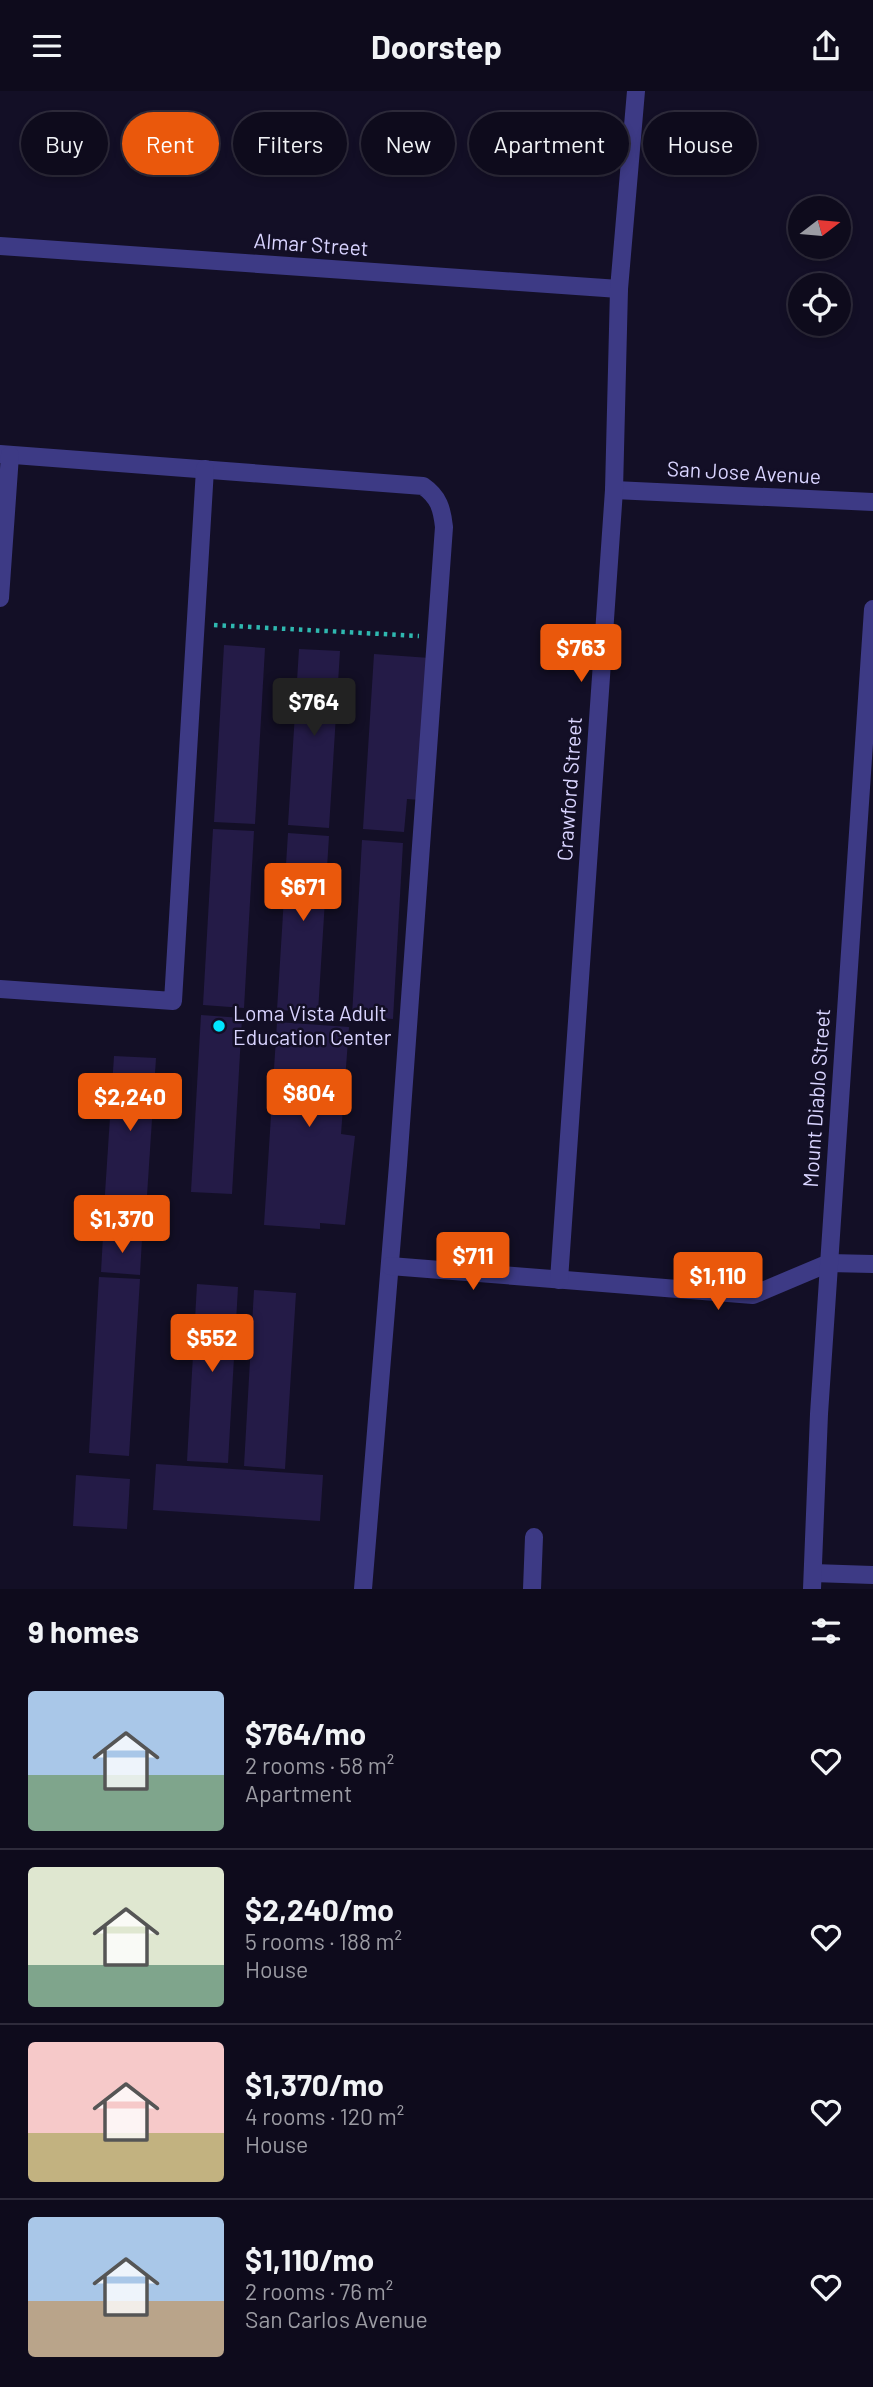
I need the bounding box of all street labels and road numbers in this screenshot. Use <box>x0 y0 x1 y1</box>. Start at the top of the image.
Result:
street label: Almar Street <box>253 227 369 260</box>
street label: San Jose Avenue <box>666 455 822 488</box>
street label: Crawford Street <box>551 716 586 862</box>
street label: Mount Diablo Street <box>797 1008 834 1188</box>

